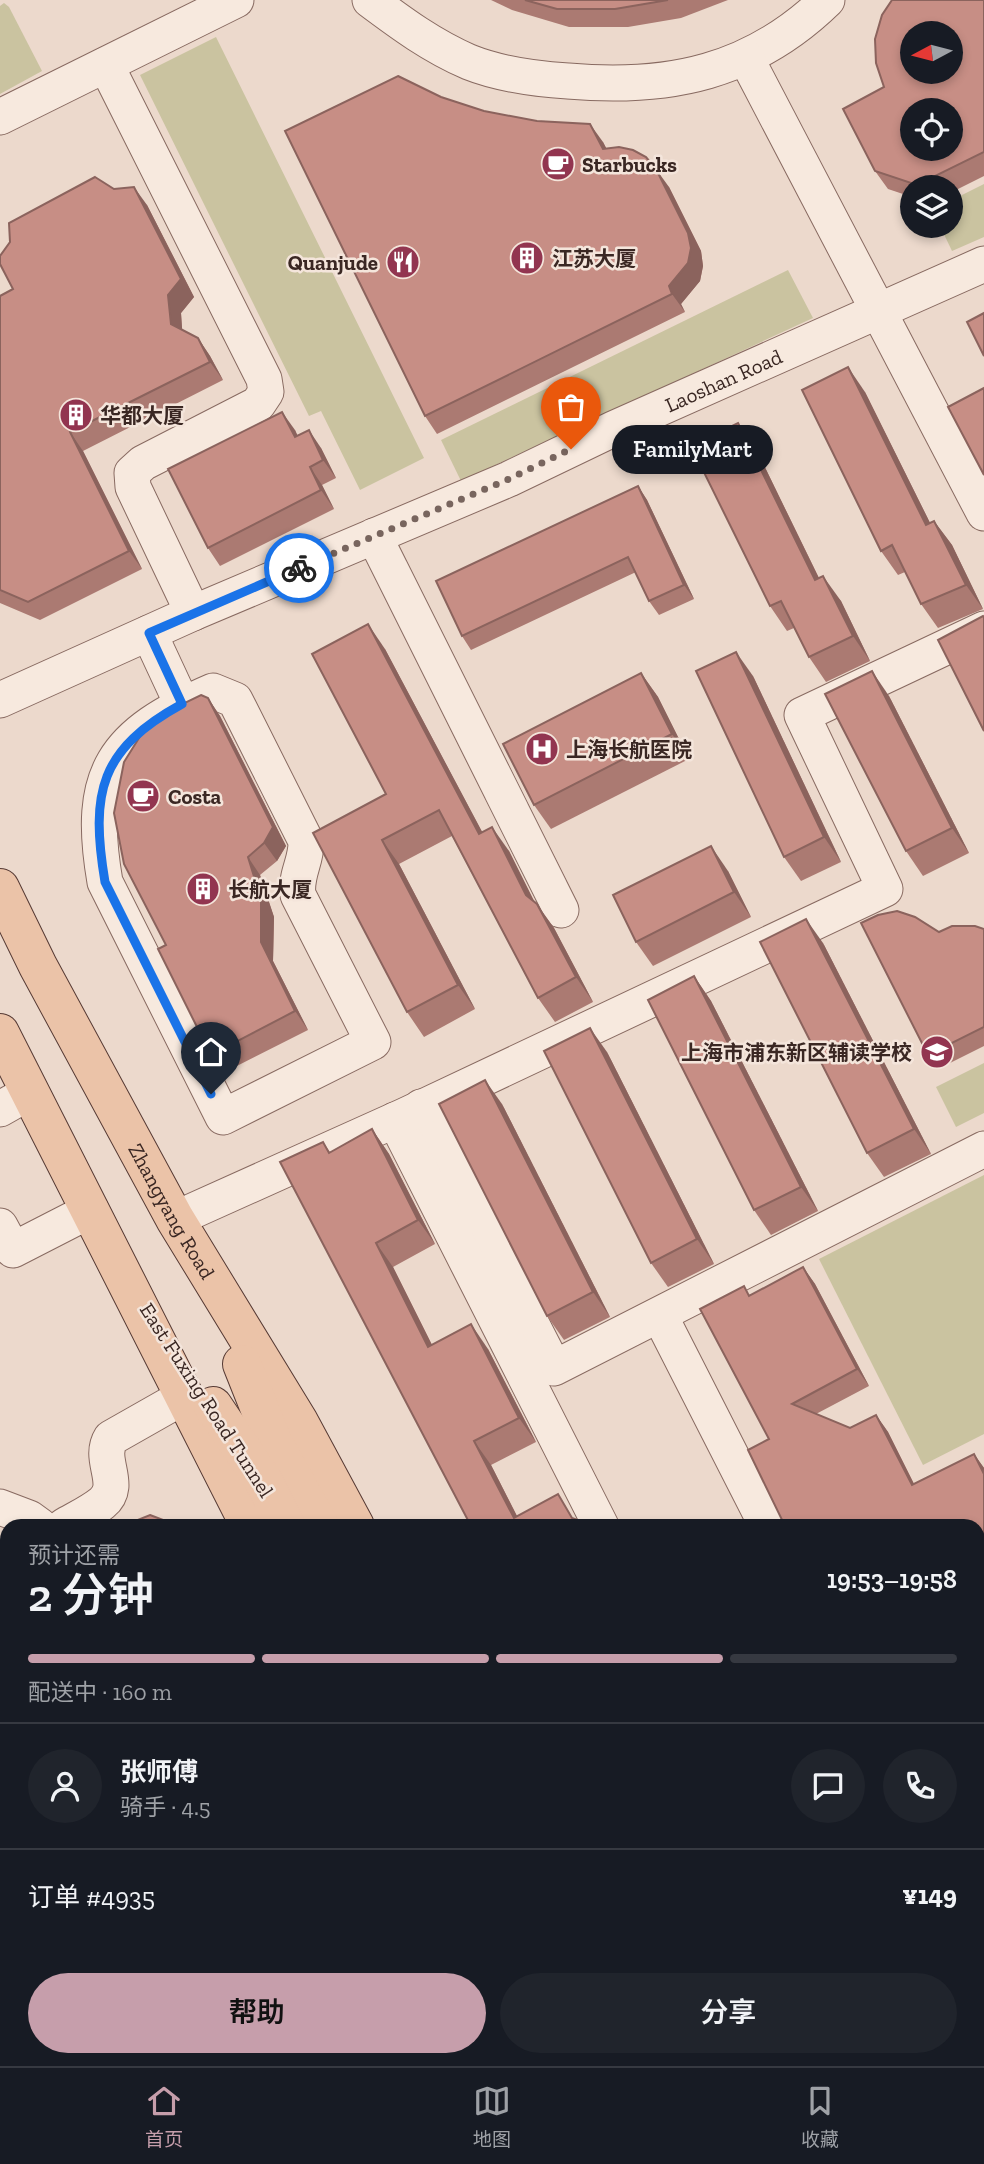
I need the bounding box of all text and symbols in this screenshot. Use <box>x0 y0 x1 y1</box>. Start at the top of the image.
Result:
north arrow <box>900 21 962 84</box>
map controls <box>900 21 963 238</box>
button: locate <box>900 98 963 161</box>
cafe icon: Starbucks <box>539 145 577 183</box>
place label: Starbucks <box>582 152 677 177</box>
button: layers <box>900 175 963 238</box>
building icon: 江苏大厦 <box>508 239 546 277</box>
restaurant icon: Quanjude <box>384 243 422 281</box>
place label: 江苏大厦 <box>552 246 636 271</box>
place label: Quanjude <box>288 250 378 275</box>
street label: Laoshan Road <box>661 343 786 417</box>
pin <box>541 377 601 449</box>
icon: bag <box>552 388 590 426</box>
building icon: 华都大厦 <box>57 396 95 434</box>
place label: 华都大厦 <box>100 403 184 428</box>
callout: FamilyMart <box>613 424 774 474</box>
text: FamilyMart <box>633 435 752 463</box>
courier <box>264 533 334 603</box>
icon: bike <box>280 549 318 587</box>
hospital icon: 上海长航医院 <box>523 730 561 768</box>
place label: 上海长航医院 <box>566 737 692 762</box>
cafe icon: Costa <box>124 777 162 815</box>
place label: Costa <box>168 784 222 809</box>
building icon: 长航大厦 <box>184 870 222 908</box>
place label: 长航大厦 <box>228 877 312 902</box>
pin <box>181 1022 241 1094</box>
icon: home <box>192 1033 230 1071</box>
school or university icon: 上海市浦东新区辅读学校 <box>918 1033 956 1071</box>
place label: 上海市浦东新区辅读学校 <box>681 1040 912 1065</box>
street label: Zhangyang Road <box>124 1139 221 1284</box>
street label: East Fuxing Road Tunnel <box>135 1298 279 1502</box>
text: 预计还需 <box>28 1541 120 1569</box>
text: 19:53–19:58 <box>827 1563 957 1595</box>
text: 2 分钟 <box>28 1568 154 1623</box>
text: 配送中 · 160 m <box>28 1678 172 1706</box>
button: person <box>28 1749 102 1823</box>
button: chat <box>791 1749 865 1823</box>
button: phone <box>883 1749 957 1823</box>
text: 张师傅 <box>120 1756 198 1788</box>
text: 骑手 · 4.5 <box>120 1793 211 1821</box>
text: ¥149 <box>902 1879 957 1911</box>
text: 订单 #4935 <box>28 1881 155 1913</box>
button: 帮助 <box>28 1973 486 2053</box>
button: 分享 <box>500 1973 957 2053</box>
tab: 首页 <box>145 2082 183 2151</box>
tab: 地图 <box>473 2082 511 2151</box>
tab: 收藏 <box>801 2082 839 2151</box>

